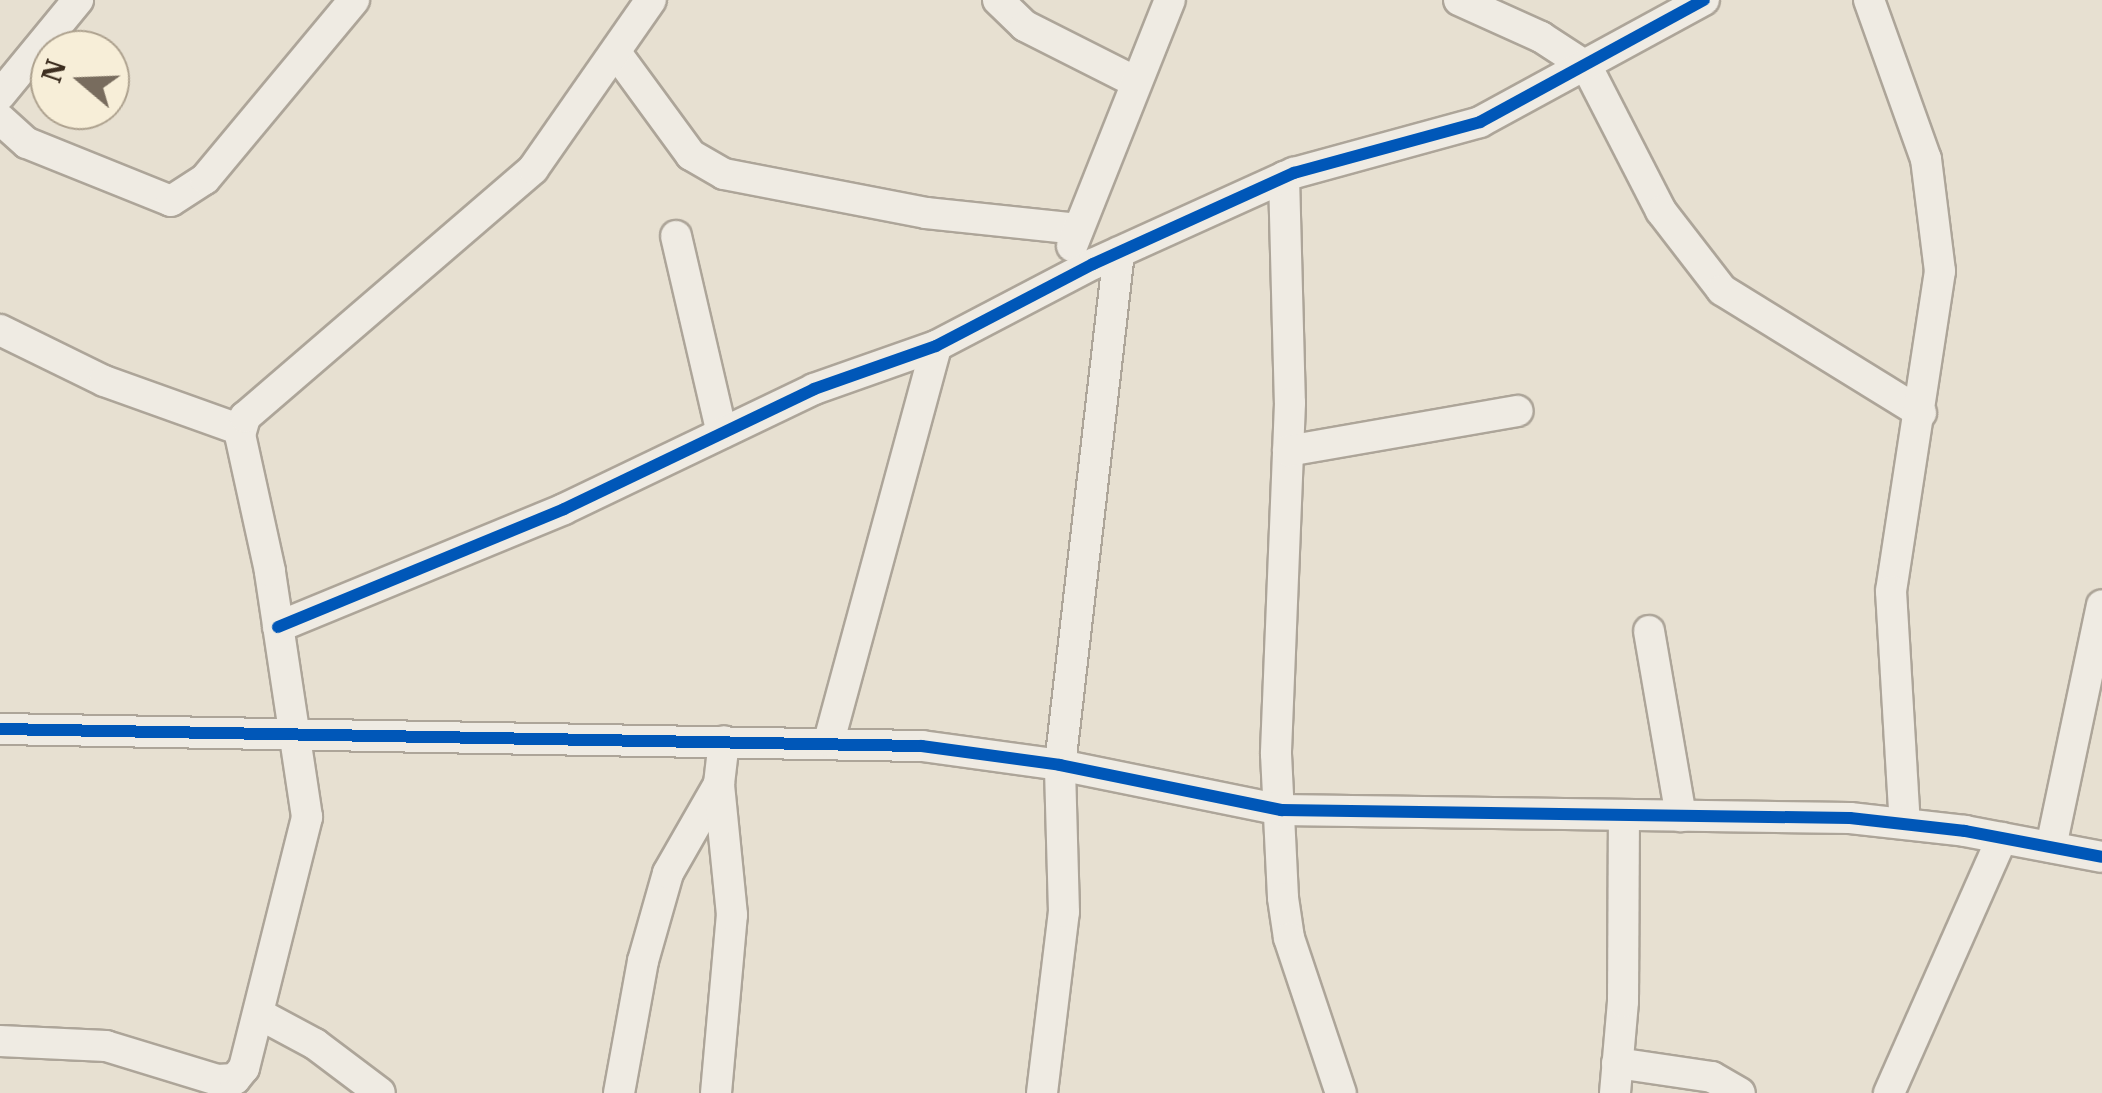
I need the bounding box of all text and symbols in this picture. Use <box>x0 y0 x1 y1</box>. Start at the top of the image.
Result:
north arrow <box>30 30 130 130</box>
text: N <box>32 54 74 87</box>

